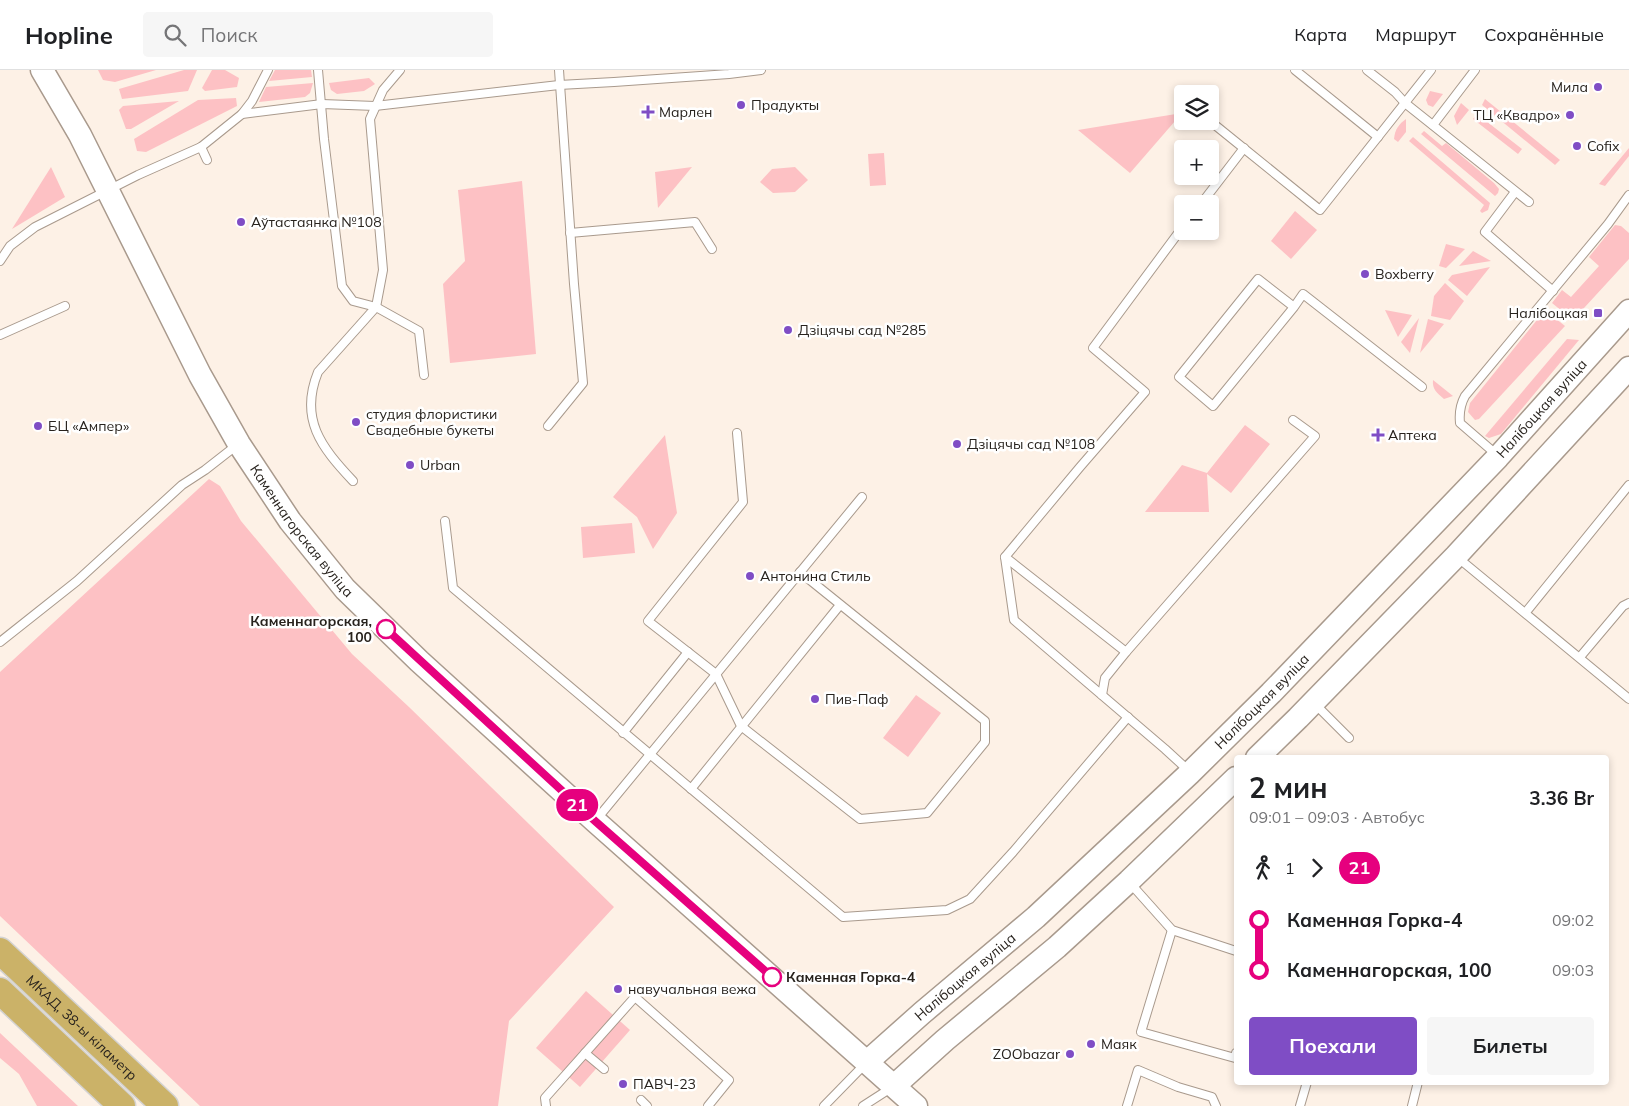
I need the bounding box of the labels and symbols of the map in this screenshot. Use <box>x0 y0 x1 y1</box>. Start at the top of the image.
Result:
place label: Мила <box>1551 78 1588 96</box>
marker: Мила <box>1592 81 1604 93</box>
place label: Прадукты <box>751 96 819 114</box>
marker: Прадукты <box>735 99 747 111</box>
place label: Марлен <box>659 103 712 121</box>
marker: Марлен <box>641 105 655 119</box>
place label: ТЦ «Квадро» <box>1473 106 1560 124</box>
marker: ТЦ «Квадро» <box>1564 109 1576 121</box>
place label: Cofix <box>1587 137 1620 155</box>
marker: Cofix <box>1571 140 1583 152</box>
place label: Аўтастаянка №108 <box>251 213 382 231</box>
marker: Аўтастаянка №108 <box>235 216 247 228</box>
place label: Boxberry <box>1375 265 1434 283</box>
marker: Boxberry <box>1359 268 1371 280</box>
place label: Налібоцкая <box>1508 304 1588 322</box>
marker: Налібоцкая <box>1592 307 1604 319</box>
place label: Дзіцячы сад №285 <box>798 321 926 339</box>
marker: Дзіцячы сад №285 <box>782 324 794 336</box>
street label: Налібоцкая вуліца <box>1492 355 1591 462</box>
place label: студия флористики Свадебные букеты <box>366 405 497 439</box>
marker: студия флористики Свадебные букеты <box>350 416 362 428</box>
place label: БЦ «Ампер» <box>48 417 129 435</box>
marker: БЦ «Ампер» <box>32 420 44 432</box>
place label: Аптека <box>1388 426 1437 444</box>
marker: Аптека <box>1372 429 1384 441</box>
place label: Дзіцячы сад №108 <box>967 435 1095 453</box>
marker: Дзіцячы сад №108 <box>951 438 963 450</box>
place label: Urban <box>420 456 460 474</box>
marker: Urban <box>404 459 416 471</box>
street label: Каменнагорская вуліца <box>246 461 357 601</box>
place label: Антонина Стиль <box>760 567 871 585</box>
marker: Антонина Стиль <box>744 570 756 582</box>
place label: Каменнагорская, 100 <box>250 612 372 646</box>
marker: Каменнагорская, 100 <box>376 619 396 639</box>
street label: Налібоцкая вуліца <box>1211 650 1313 753</box>
place label: Пив-Паф <box>825 690 889 708</box>
marker: Пив-Паф <box>809 693 821 705</box>
line badge: 21 <box>554 789 600 821</box>
street label: Налібоцкая вуліца <box>911 929 1019 1025</box>
marker: Каменная Горка-4 <box>762 967 782 987</box>
place label: Каменная Горка-4 <box>786 968 916 986</box>
street label: МКАД, 38-ы кіламетр <box>22 971 141 1084</box>
place label: навучальная вежа <box>628 980 756 998</box>
marker: навучальная вежа <box>612 983 624 995</box>
place label: Маяк <box>1101 1035 1137 1053</box>
marker: Маяк <box>1085 1038 1097 1050</box>
place label: ZOObazar <box>993 1045 1061 1063</box>
marker: ZOObazar <box>1064 1048 1076 1060</box>
place label: ПАВЧ-23 <box>633 1075 696 1093</box>
marker: ПАВЧ-23 <box>617 1078 629 1090</box>

